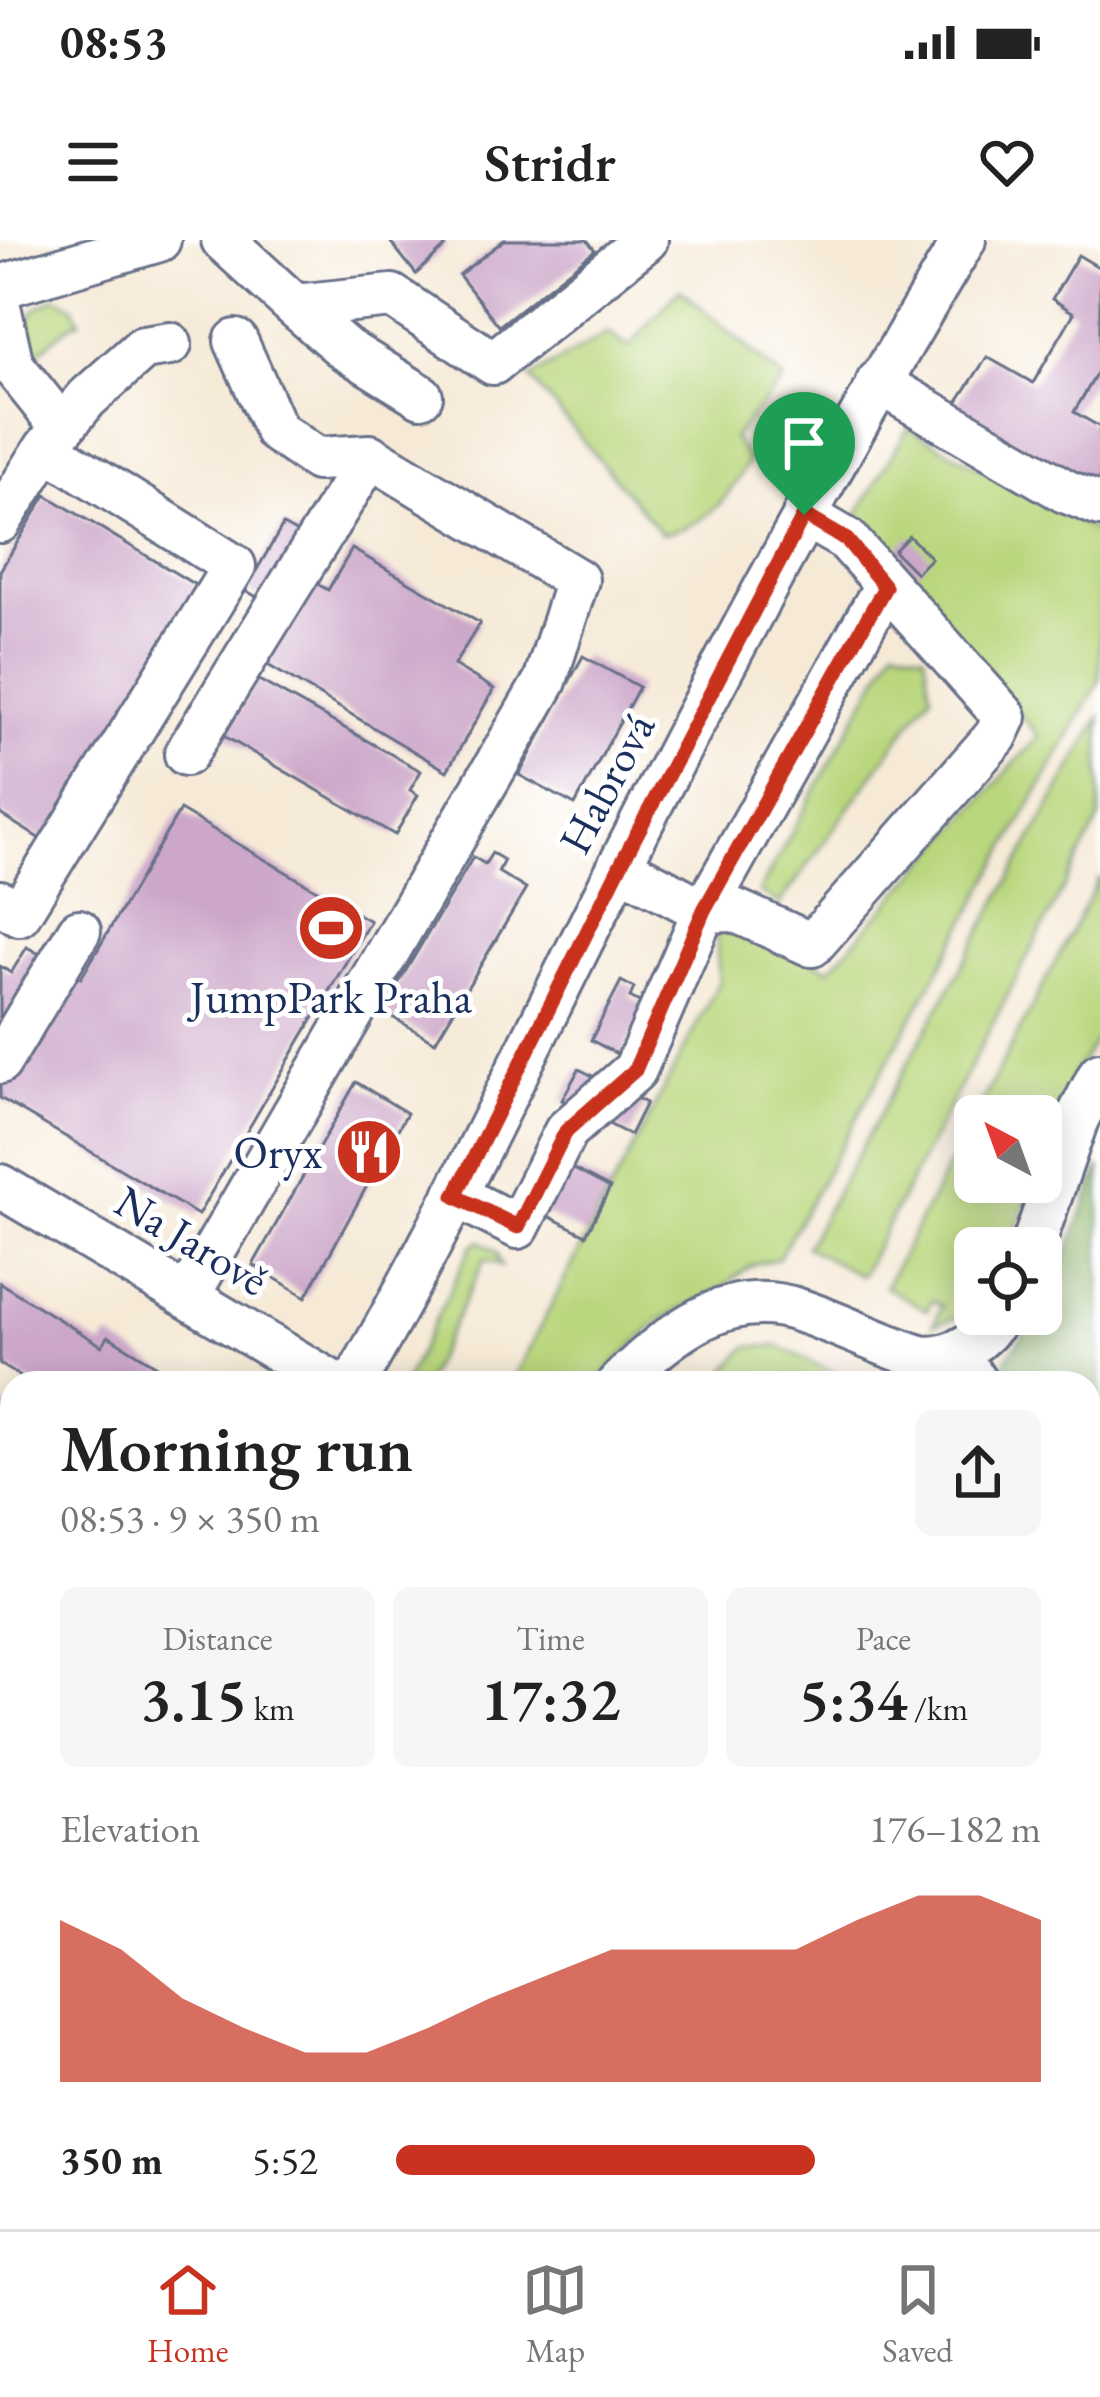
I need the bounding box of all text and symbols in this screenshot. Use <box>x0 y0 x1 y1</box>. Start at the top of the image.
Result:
text: 08:53 <box>60 13 168 71</box>
text: Stridr <box>484 127 616 197</box>
icon: menu <box>60 129 126 195</box>
icon: heart <box>974 129 1040 195</box>
pin <box>753 392 855 515</box>
icon: arrive <box>771 410 837 476</box>
street label: Habrová <box>545 703 667 863</box>
sports icon: JumpPark Praha <box>296 893 366 963</box>
place label: JumpPark Praha <box>186 968 472 1026</box>
north arrow <box>954 1095 1062 1203</box>
map controls <box>954 1095 1062 1335</box>
restaurant icon: Oryx <box>334 1117 404 1187</box>
place label: Oryx <box>234 1123 323 1181</box>
street label: Na Jarově <box>105 1172 279 1308</box>
button: locate <box>954 1227 1062 1335</box>
text: Morning run <box>60 1405 413 1491</box>
button: share <box>915 1410 1041 1536</box>
text: 08:53 · 9 × 350 m <box>60 1493 320 1544</box>
text: Distance <box>162 1617 273 1660</box>
text: Time <box>516 1617 585 1660</box>
text: Pace <box>856 1617 911 1660</box>
text: 3.15 <box>140 1660 247 1738</box>
text: 17:32 <box>481 1660 620 1738</box>
text: 5:34 <box>799 1660 907 1738</box>
text: km <box>247 1687 295 1730</box>
text: /km <box>907 1687 968 1730</box>
text: Elevation <box>60 1803 200 1854</box>
text: 176–182 m <box>869 1803 1041 1854</box>
text: 350 m <box>60 2135 163 2186</box>
text: 5:52 <box>252 2135 318 2186</box>
tab: Home <box>147 2257 229 2372</box>
tab: Map <box>522 2257 588 2372</box>
tab: Saved <box>882 2257 953 2372</box>

